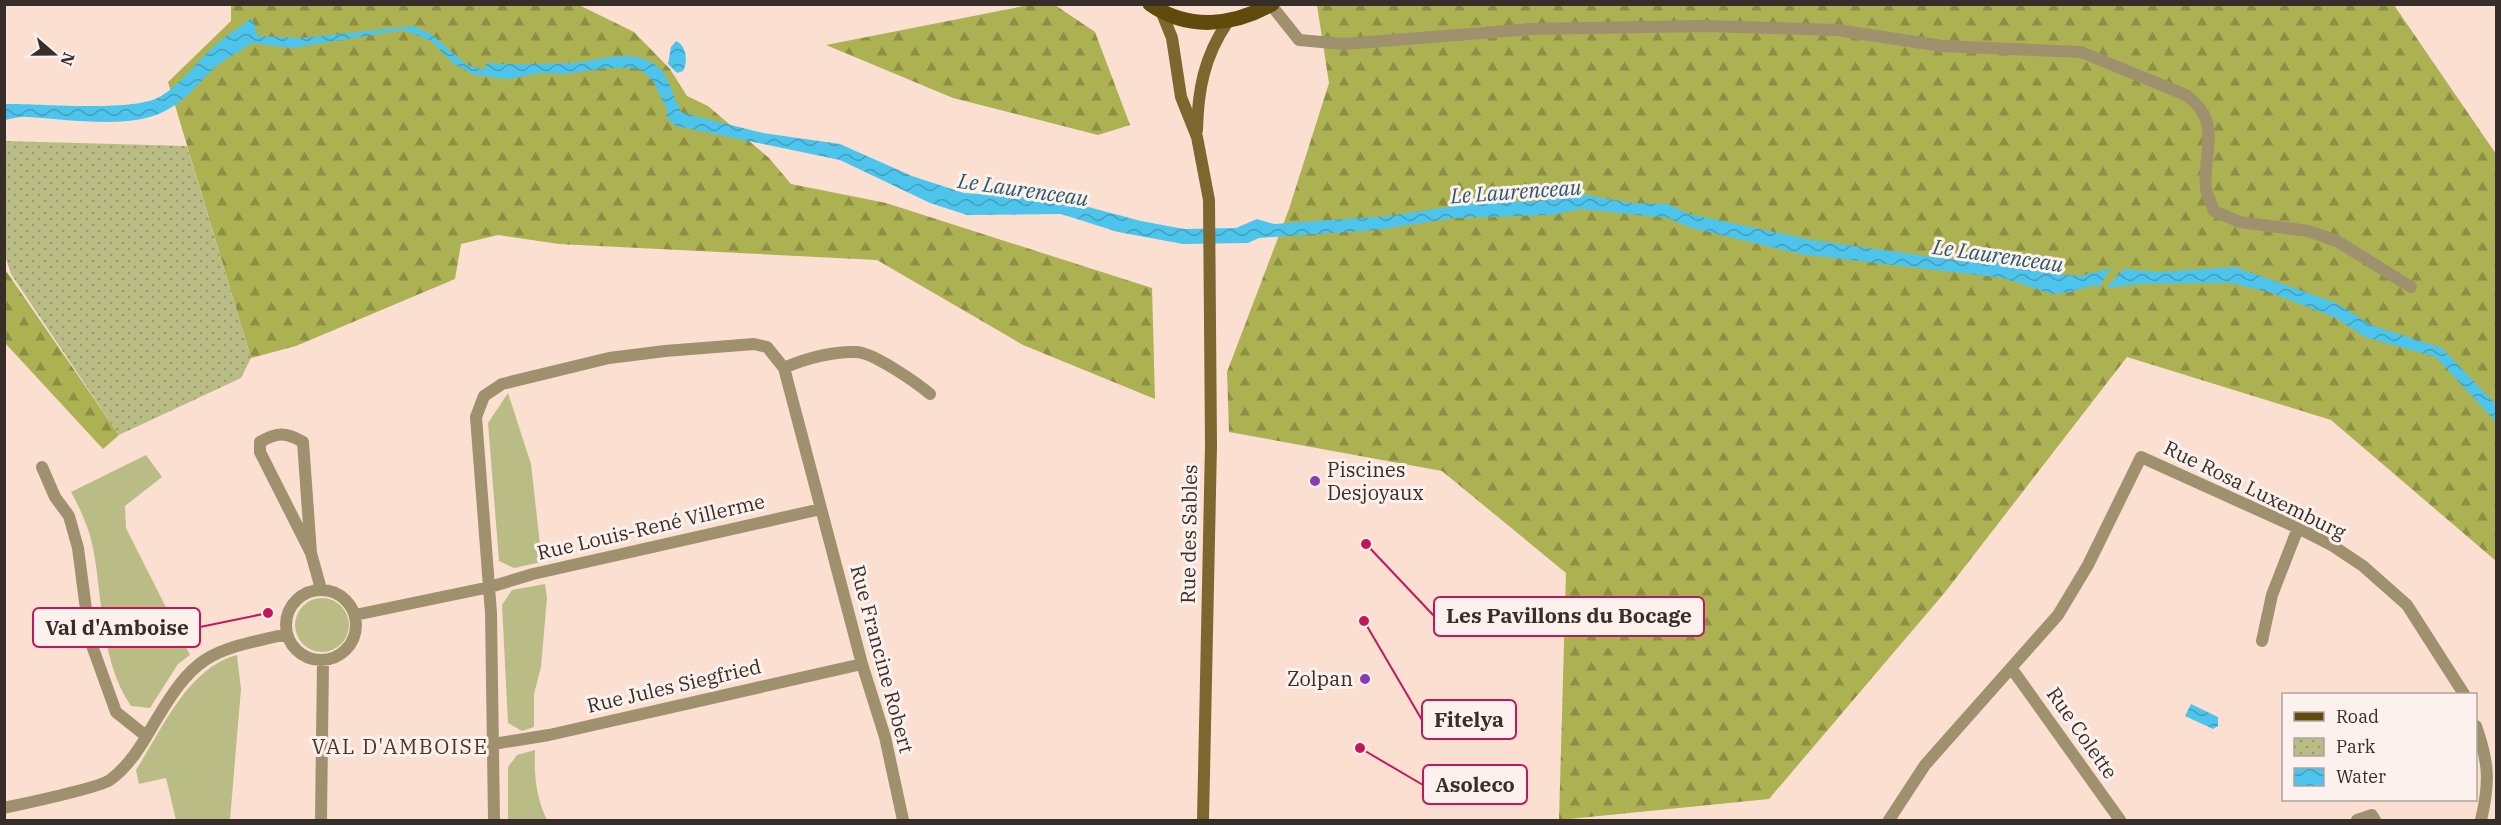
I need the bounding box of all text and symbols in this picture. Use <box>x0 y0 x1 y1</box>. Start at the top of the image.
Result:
north arrow <box>24 24 84 84</box>
text: N <box>57 50 80 68</box>
water label: Le Laurenceau <box>955 166 1090 212</box>
water label: Le Laurenceau <box>1449 172 1582 210</box>
water label: Le Laurenceau <box>1930 232 2065 278</box>
street label: Rue Rosa Luxemburg <box>2160 434 2351 545</box>
place label: Piscines Desjoyaux <box>1327 456 1424 506</box>
street label: Rue des Sables <box>1174 464 1203 604</box>
marker: Piscines Desjoyaux <box>1308 474 1322 488</box>
street label: Rue Louis-René Villerme <box>534 487 767 566</box>
street label: Rue Francine Robert <box>844 562 921 756</box>
callout: Les Pavillons du Bocage <box>1434 597 1704 636</box>
text: Les Pavillons du Bocage <box>1446 601 1692 629</box>
callout: Val d'Amboise <box>33 608 200 647</box>
text: Val d'Amboise <box>45 613 189 641</box>
street label: Rue Jules Siegfried <box>584 652 764 719</box>
place label: Zolpan <box>1287 665 1353 692</box>
marker: Zolpan <box>1358 672 1372 686</box>
street label: Rue Colette <box>2041 681 2124 784</box>
legend <box>2282 693 2477 801</box>
callout: Fitelya <box>1422 700 1516 739</box>
text: Fitelya <box>1434 705 1504 733</box>
text: Road <box>2336 705 2379 728</box>
district label: VAL D'AMBOISE <box>312 732 488 760</box>
text: Park <box>2336 735 2376 758</box>
callout: Asoleco <box>1423 765 1527 804</box>
text: Water <box>2336 765 2386 788</box>
text: Asoleco <box>1435 770 1515 798</box>

